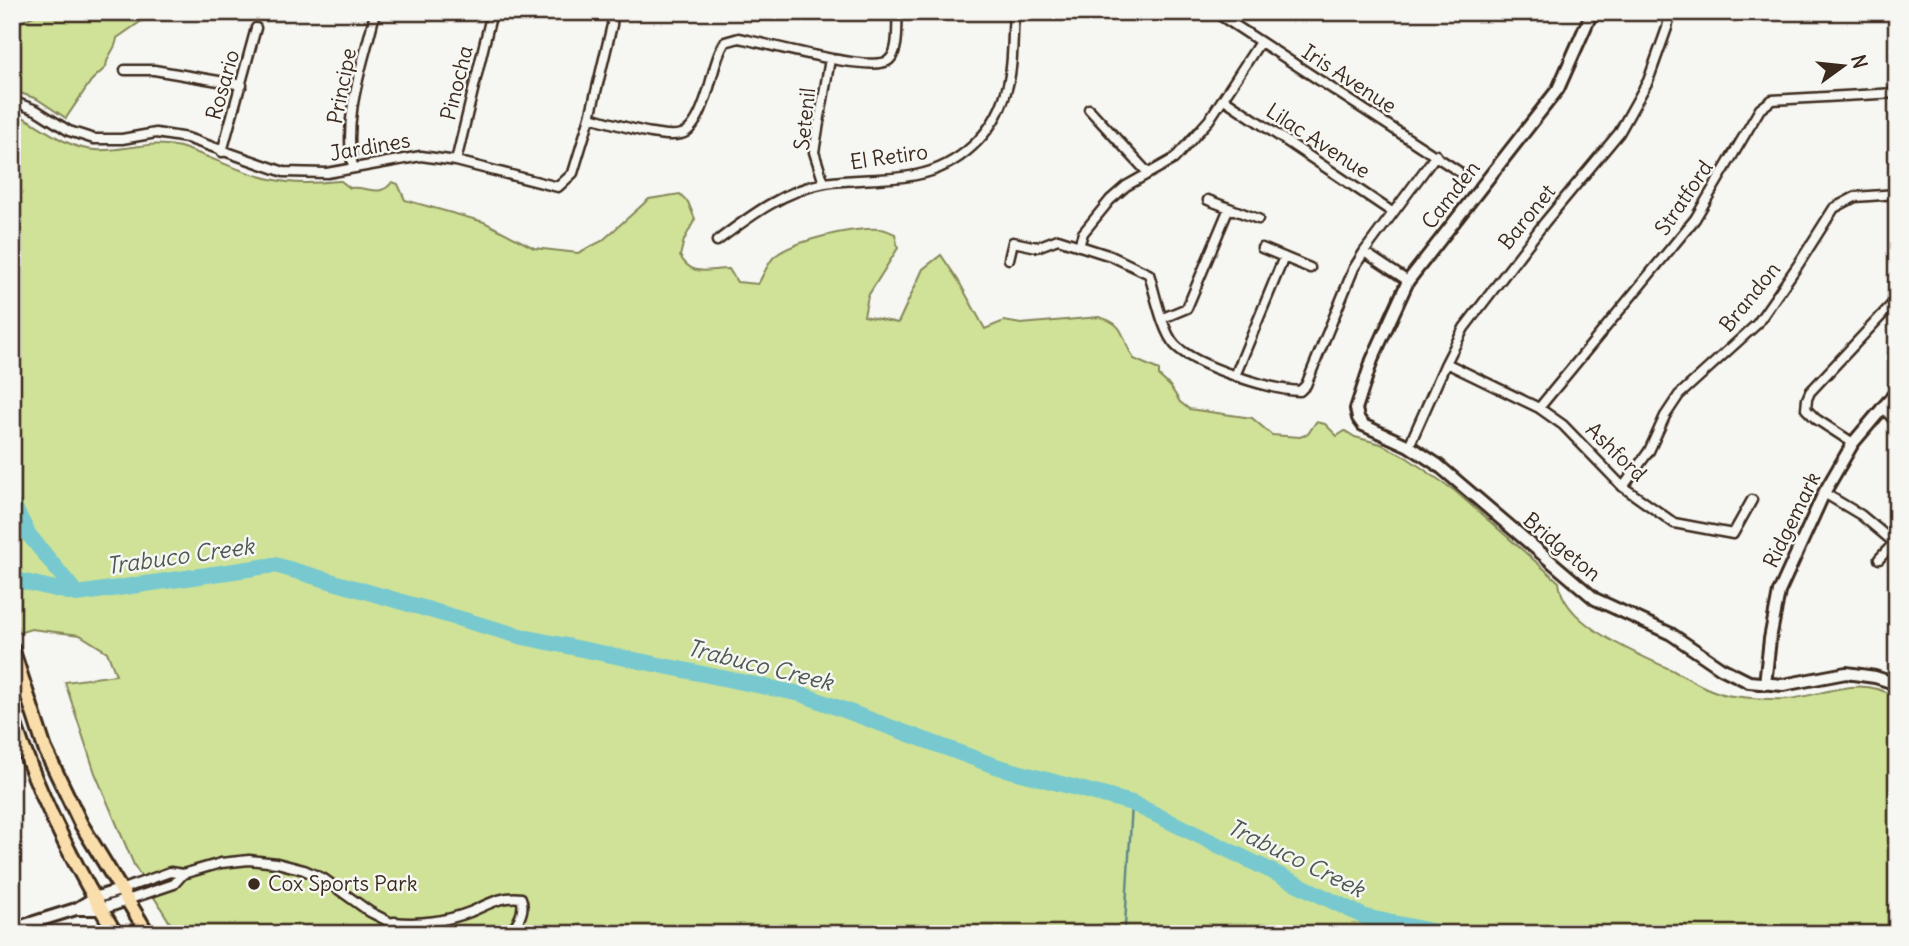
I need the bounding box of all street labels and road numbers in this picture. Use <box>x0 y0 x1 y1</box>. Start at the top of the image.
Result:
street label: Iris Avenue <box>1297 38 1402 119</box>
street label: Pinocha <box>434 43 479 123</box>
street label: Principe <box>321 46 362 126</box>
street label: Rosario <box>200 47 245 123</box>
street label: Setenil <box>788 86 821 152</box>
street label: Lilac Avenue <box>1261 97 1375 184</box>
street label: Jardines <box>328 126 412 167</box>
street label: El Retiro <box>848 138 930 175</box>
street label: Camden <box>1415 155 1486 234</box>
street label: Stratford <box>1649 155 1719 240</box>
street label: Baronet <box>1492 178 1561 255</box>
street label: Brandon <box>1713 256 1786 337</box>
street label: Ashford <box>1580 416 1652 487</box>
street label: Ridgemark <box>1757 468 1826 572</box>
street label: Bridgeton <box>1518 506 1607 587</box>

